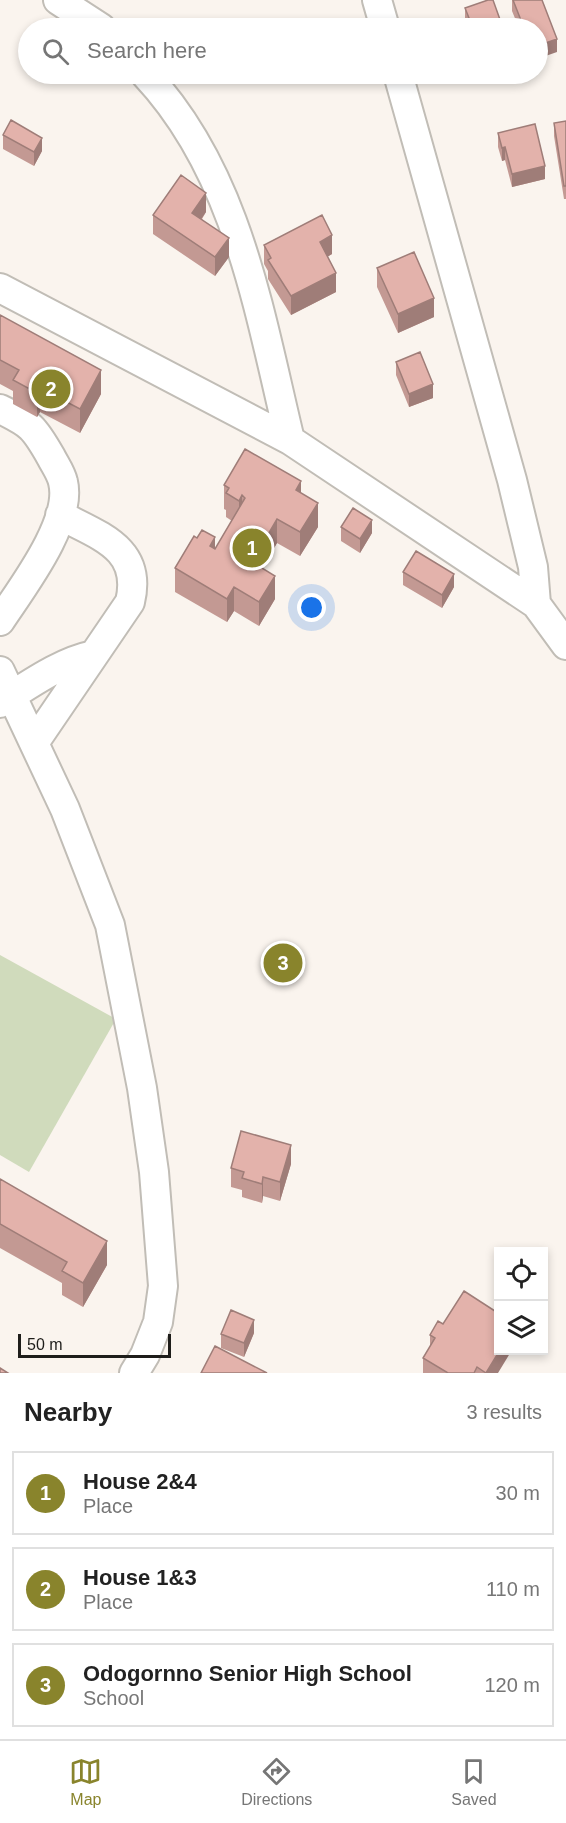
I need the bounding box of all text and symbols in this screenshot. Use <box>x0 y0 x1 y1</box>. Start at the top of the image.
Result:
search box <box>18 18 548 84</box>
icon: search <box>39 35 72 68</box>
text: Search here <box>87 38 207 63</box>
pin: 2 <box>32 366 70 412</box>
pin: 1 <box>232 526 272 570</box>
your location <box>297 593 326 622</box>
pin: 3 <box>264 940 302 986</box>
map controls <box>494 1247 548 1355</box>
button: locate <box>494 1247 548 1301</box>
button: layers <box>494 1301 548 1355</box>
scale bar <box>18 1331 171 1358</box>
text: 50 m <box>27 1336 63 1353</box>
text: Nearby <box>24 1397 112 1427</box>
text: 3 results <box>466 1401 542 1423</box>
text: House 2&4 <box>83 1469 197 1494</box>
text: 1 <box>40 1482 51 1504</box>
text: 30 m <box>496 1482 540 1504</box>
text: Place <box>83 1495 133 1517</box>
text: House 1&3 <box>83 1565 197 1590</box>
text: 2 <box>40 1578 51 1600</box>
text: 110 m <box>486 1578 540 1600</box>
text: Place <box>83 1591 133 1613</box>
text: Odogornno Senior High School <box>83 1661 412 1686</box>
text: 3 <box>40 1674 51 1696</box>
text: 120 m <box>484 1674 540 1696</box>
text: School <box>83 1687 144 1709</box>
tab: Map <box>69 1755 102 1809</box>
tab: Directions <box>241 1755 312 1809</box>
tab: Saved <box>451 1755 497 1809</box>

